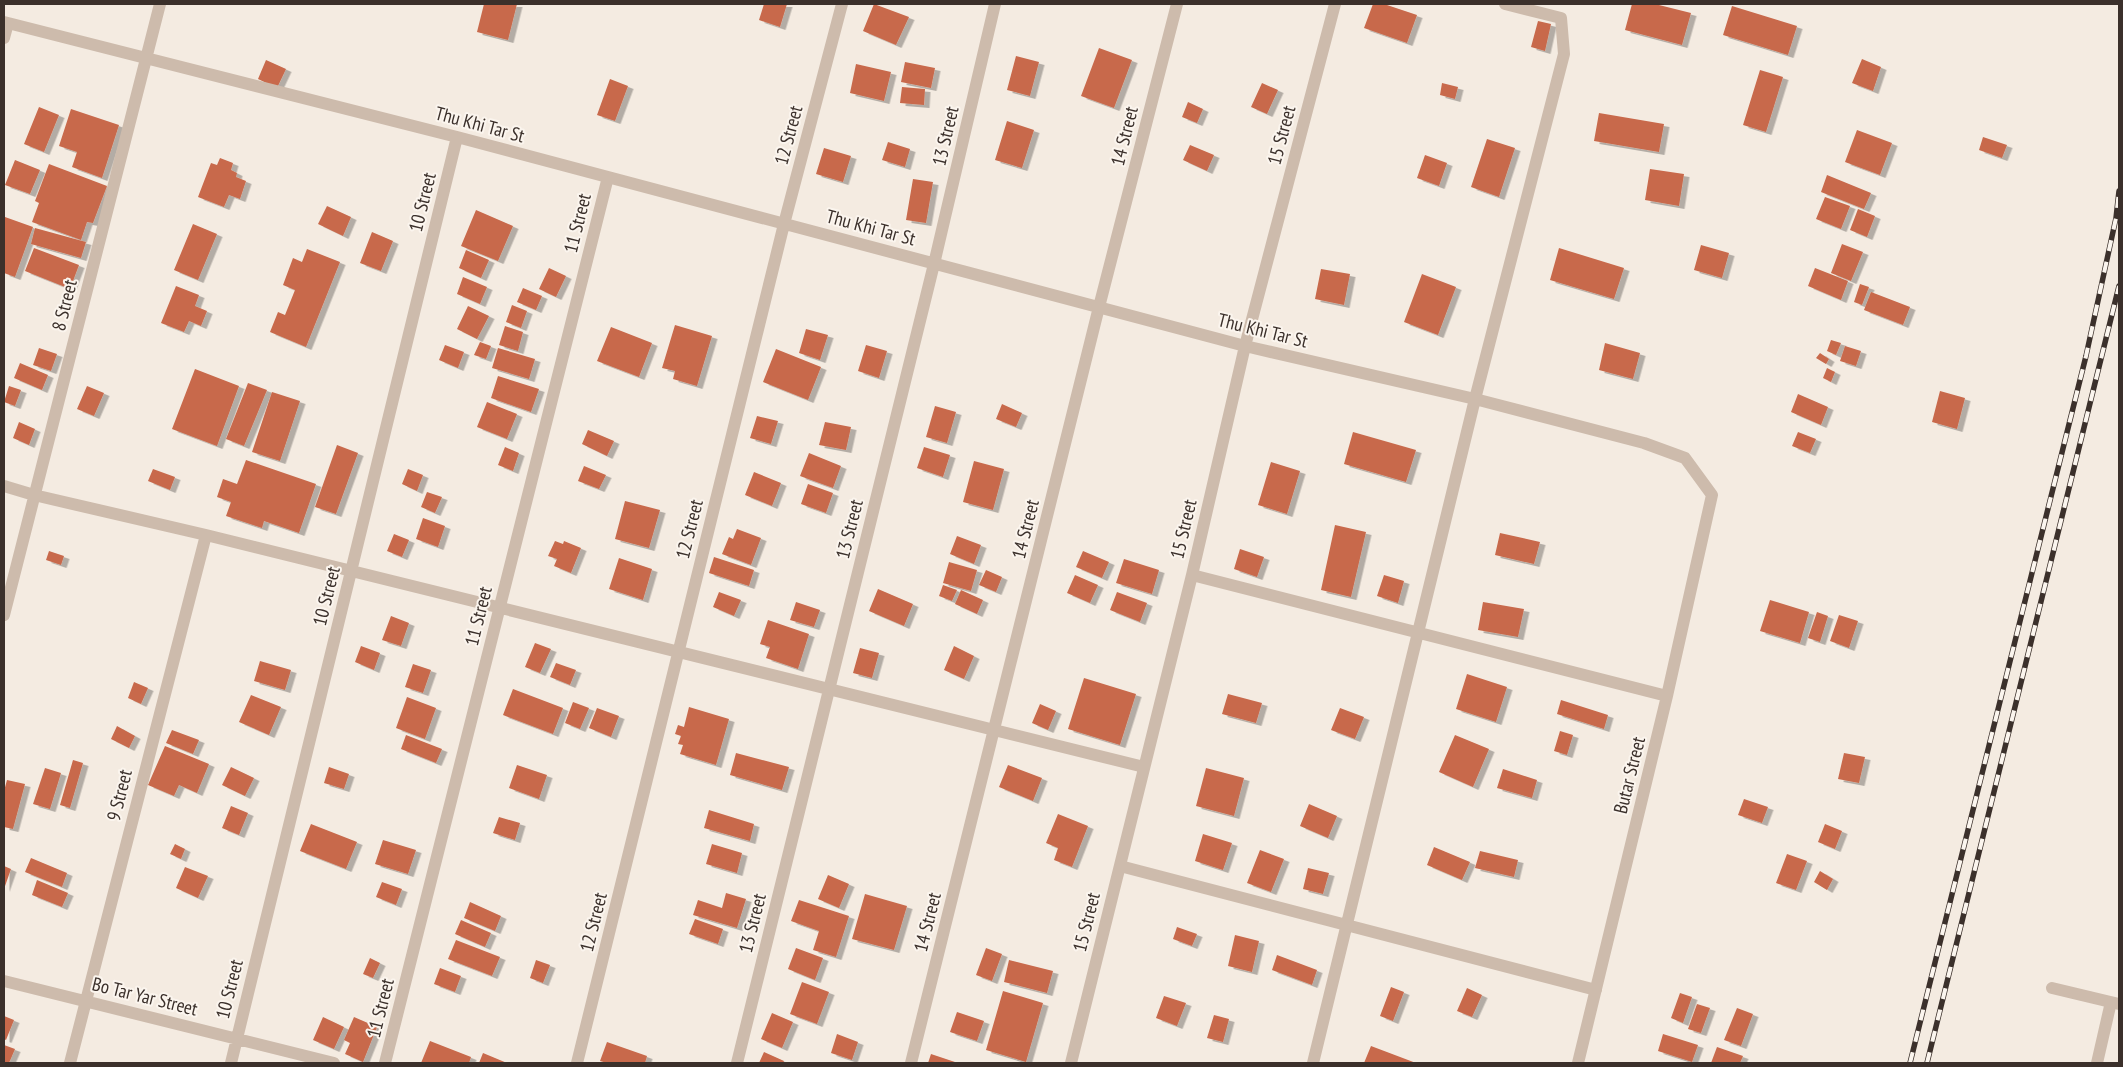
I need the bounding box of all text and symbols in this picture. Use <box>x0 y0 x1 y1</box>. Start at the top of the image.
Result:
street label: Thu Khi Tar St <box>433 101 528 148</box>
street label: 12 Street <box>769 102 808 167</box>
street label: 15 Street <box>1262 102 1301 167</box>
street label: 13 Street <box>927 103 964 168</box>
street label: 14 Street <box>1105 103 1143 168</box>
street label: 10 Street <box>403 169 441 234</box>
street label: 11 Street <box>558 190 596 255</box>
street label: Thu Khi Tar St <box>824 204 919 251</box>
street label: 8 Street <box>46 276 82 333</box>
street label: Thu Khi Tar St <box>1216 307 1311 353</box>
street label: 12 Street <box>670 496 708 561</box>
street label: 13 Street <box>830 496 868 561</box>
street label: 14 Street <box>1006 496 1044 561</box>
street label: 15 Street <box>1165 496 1202 561</box>
street label: 10 Street <box>307 563 345 628</box>
street label: 11 Street <box>459 583 497 648</box>
street label: Butar Street <box>1608 733 1650 816</box>
street label: 9 Street <box>101 766 137 823</box>
street label: 12 Street <box>574 889 612 954</box>
street label: 14 Street <box>908 889 946 954</box>
street label: 15 Street <box>1067 889 1105 954</box>
street label: 13 Street <box>733 890 771 955</box>
street label: 10 Street <box>210 956 248 1021</box>
street label: Bo Tar Yar Street <box>90 971 201 1021</box>
street label: 11 Street <box>361 975 399 1040</box>

